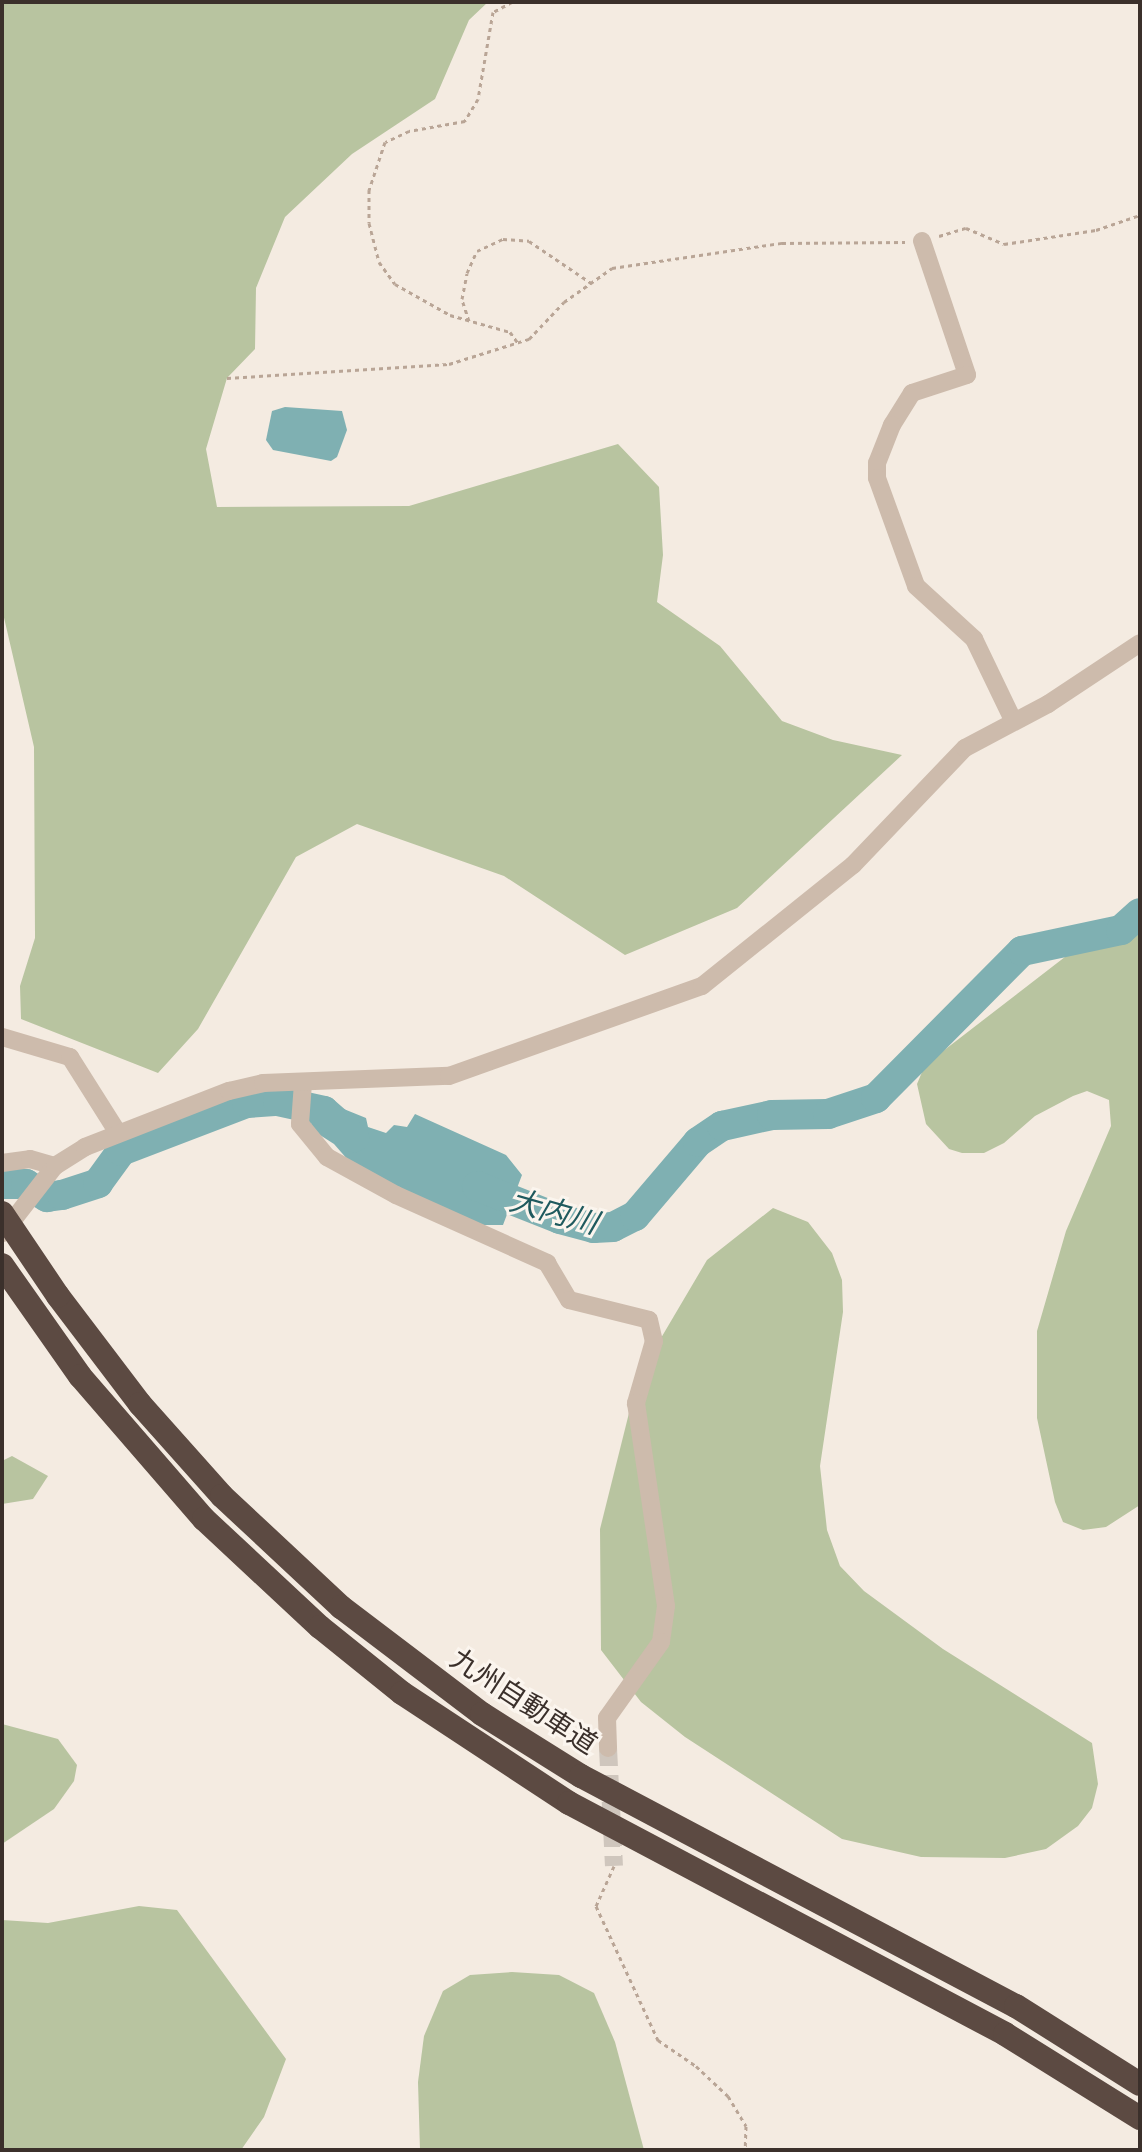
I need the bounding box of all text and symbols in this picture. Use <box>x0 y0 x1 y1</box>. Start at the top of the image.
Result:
water label: 大内川 <box>506 1181 602 1241</box>
street label: 九州自動車道 <box>444 1641 604 1761</box>

